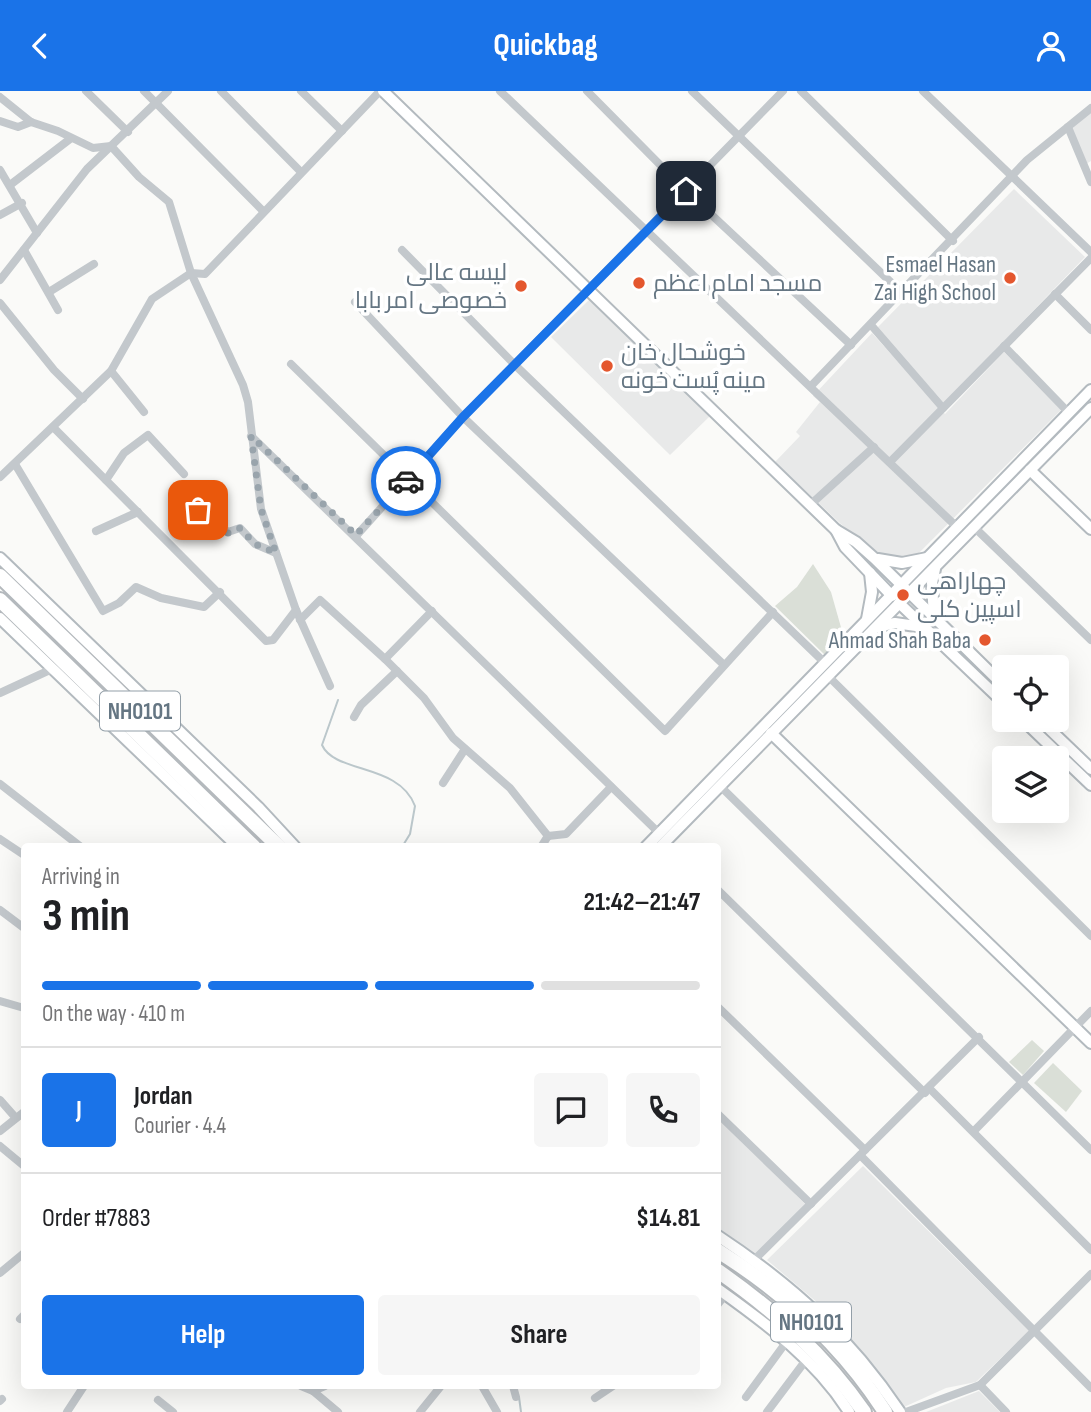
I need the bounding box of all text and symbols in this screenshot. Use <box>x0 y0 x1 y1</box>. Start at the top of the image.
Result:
text: Quickbag <box>493 26 598 65</box>
icon: back <box>21 27 59 65</box>
icon: person <box>1032 27 1070 65</box>
pin <box>656 161 716 221</box>
icon: home <box>667 172 705 210</box>
place label: Esmael Hasan Zai High School <box>874 250 996 307</box>
place label: لیسه عالی خصوصی امر بابا <box>355 258 507 315</box>
place label: مسجد امام اعظم <box>653 269 822 299</box>
marker: Esmael Hasan Zai High School <box>1002 270 1018 286</box>
marker: مسجد امام اعظم <box>631 275 647 291</box>
marker: لیسه عالی خصوصی امر بابا <box>513 278 529 294</box>
place label: خوشحال خان مینه پُست خونه <box>621 338 766 396</box>
marker: خوشحال خان مینه پُست خونه <box>599 358 615 374</box>
courier <box>371 446 441 516</box>
icon: car <box>387 462 425 500</box>
pin <box>168 480 228 540</box>
icon: bag <box>179 491 217 529</box>
place label: چهاراهی اسپین کلی <box>917 567 1022 624</box>
marker: چهاراهی اسپین کلی <box>895 587 911 603</box>
place label: Ahmad Shah Baba <box>828 626 971 655</box>
marker: Ahmad Shah Baba <box>977 632 993 648</box>
map controls <box>992 655 1069 823</box>
button: locate <box>992 655 1069 732</box>
road number: NH0101 <box>100 691 180 731</box>
button: layers <box>992 746 1069 823</box>
text: Arriving in <box>42 863 120 891</box>
text: 21:42–21:47 <box>583 887 700 918</box>
text: 3 min <box>42 889 130 944</box>
text: On the way · 410 m <box>42 1000 185 1028</box>
button: chat <box>534 1073 608 1147</box>
button: phone <box>626 1073 700 1147</box>
text: Jordan <box>134 1081 192 1112</box>
text: J <box>76 1095 82 1126</box>
text: Courier · 4.4 <box>134 1112 226 1140</box>
text: Order #7883 <box>42 1203 151 1234</box>
text: $14.81 <box>636 1203 700 1234</box>
button: Help <box>42 1295 364 1375</box>
button: Share <box>378 1295 700 1375</box>
road number: NH0101 <box>771 1303 851 1341</box>

